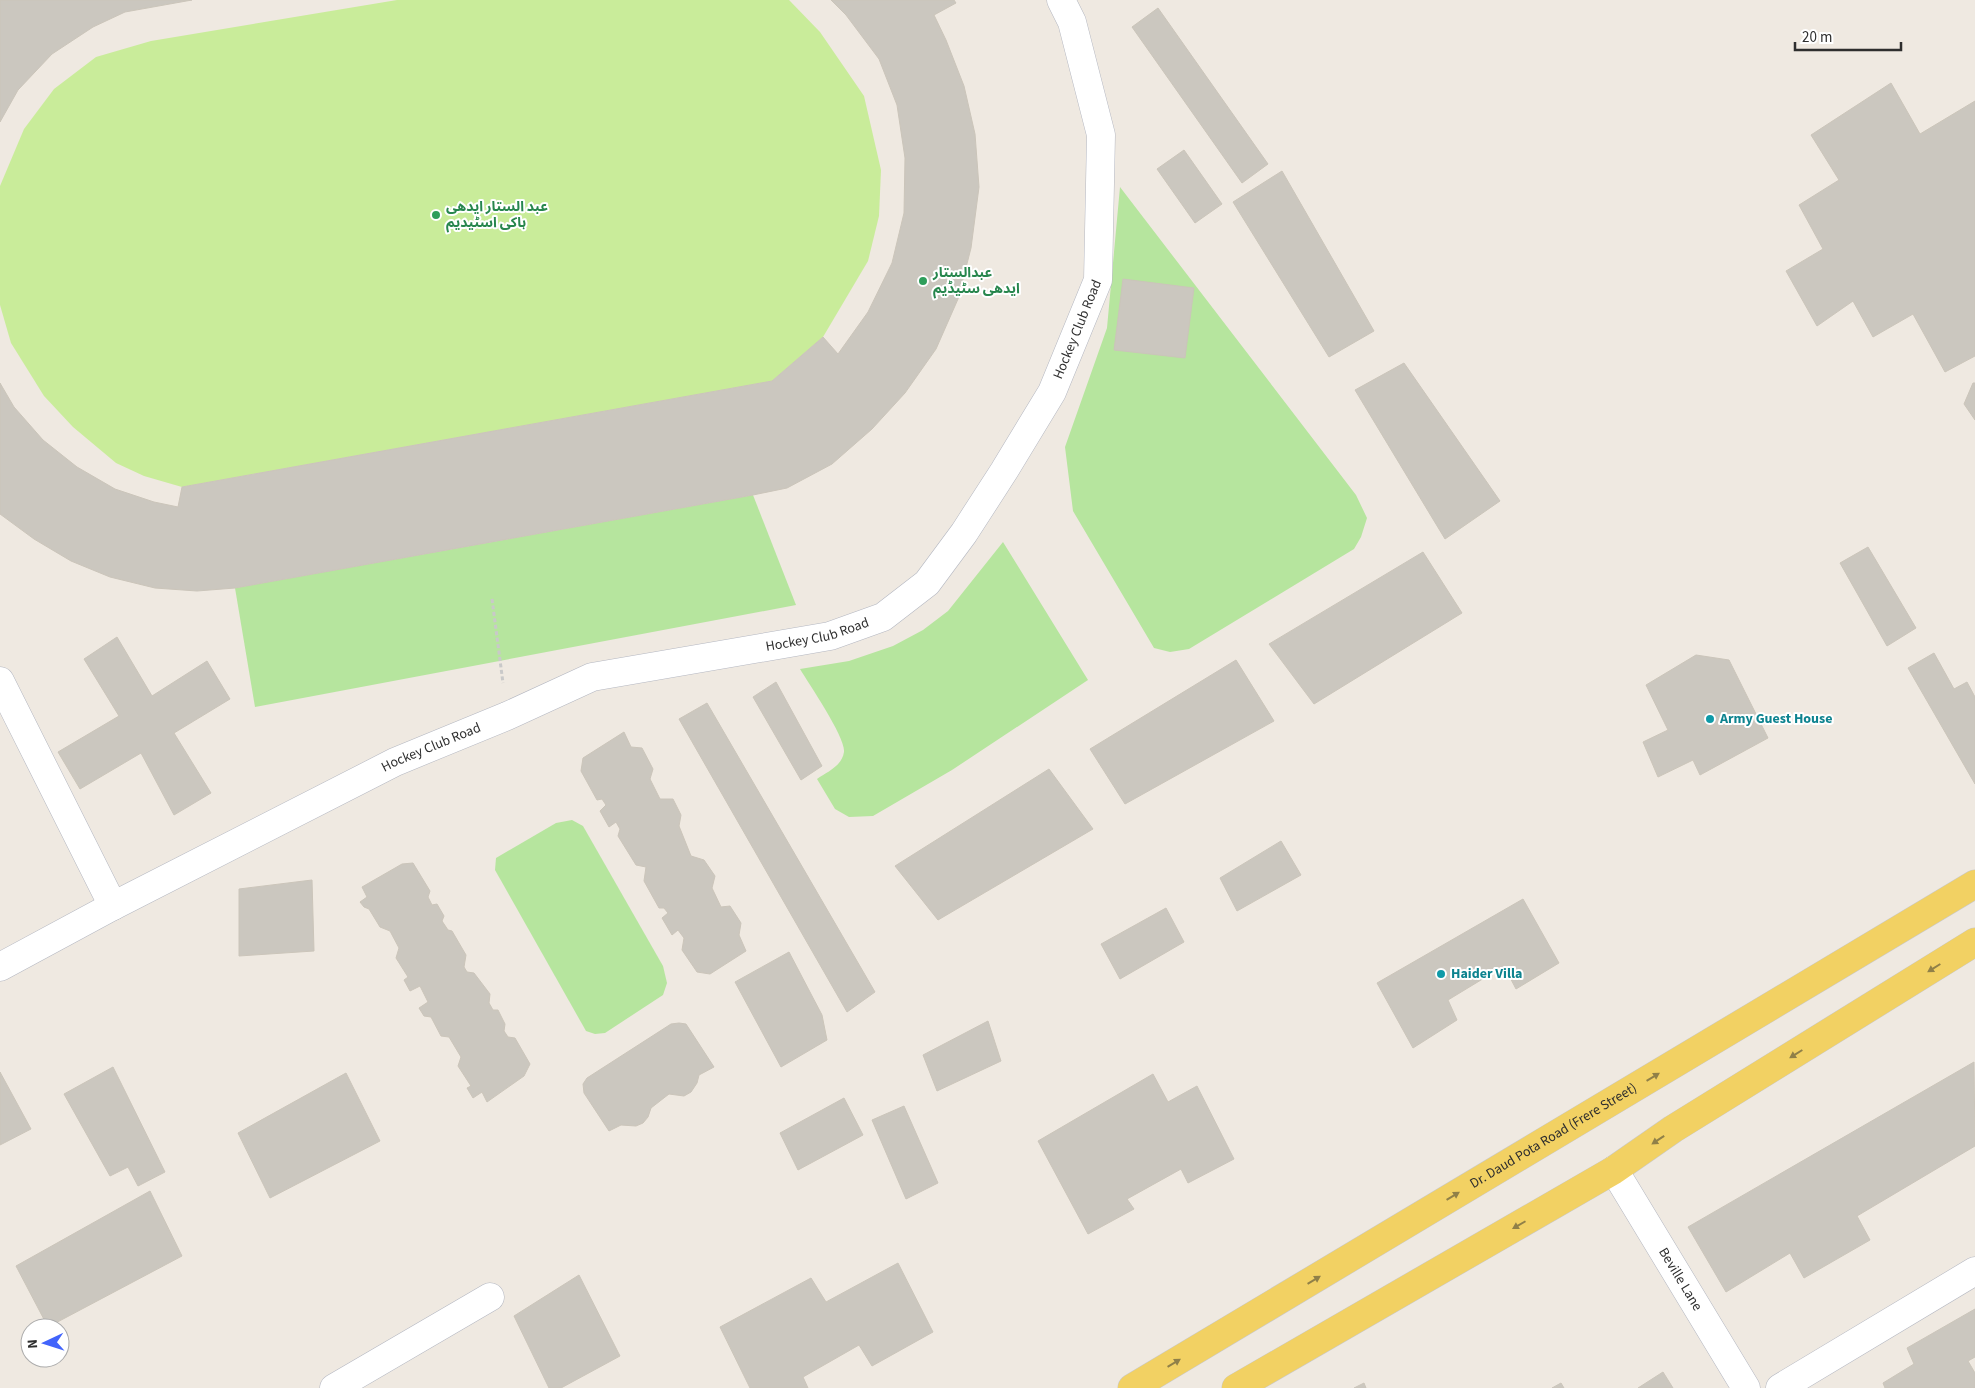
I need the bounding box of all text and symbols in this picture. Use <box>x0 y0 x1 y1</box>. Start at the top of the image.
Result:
scale bar <box>1795 20 1901 52</box>
text: 20 m <box>1802 27 1832 48</box>
place label: عبد الستار ایدھی ہاکی اسٹیدیم <box>446 197 548 233</box>
marker: عبد الستار ایدھی ہاکی اسٹیدیم <box>430 209 442 221</box>
place label: عبدالستار ایدھی سٹیڈیم <box>932 263 1020 299</box>
marker: عبدالستار ایدھی سٹیڈیم <box>917 275 929 287</box>
street label: Hockey Club Road <box>1048 277 1107 382</box>
street label: Hockey Club Road <box>764 613 872 657</box>
place label: Army Guest House <box>1719 709 1833 729</box>
marker: Army Guest House <box>1704 713 1716 725</box>
street label: Hockey Club Road <box>378 718 484 777</box>
one-way arrow <box>1927 963 1940 972</box>
place label: Haider Villa <box>1451 964 1522 984</box>
marker: Haider Villa <box>1435 968 1447 980</box>
one-way arrow <box>1789 1049 1802 1058</box>
one-way arrow <box>1646 1072 1659 1081</box>
street label: Dr. Daud Pota Road (Frere Street) <box>1466 1078 1641 1194</box>
one-way arrow <box>1651 1135 1665 1145</box>
one-way arrow <box>1447 1192 1460 1201</box>
one-way arrow <box>1513 1220 1526 1229</box>
street label: Beville Lane <box>1653 1244 1707 1315</box>
one-way arrow <box>1307 1275 1320 1284</box>
north arrow <box>20 1318 70 1368</box>
text: N <box>23 1338 43 1349</box>
one-way arrow <box>1167 1359 1182 1367</box>

